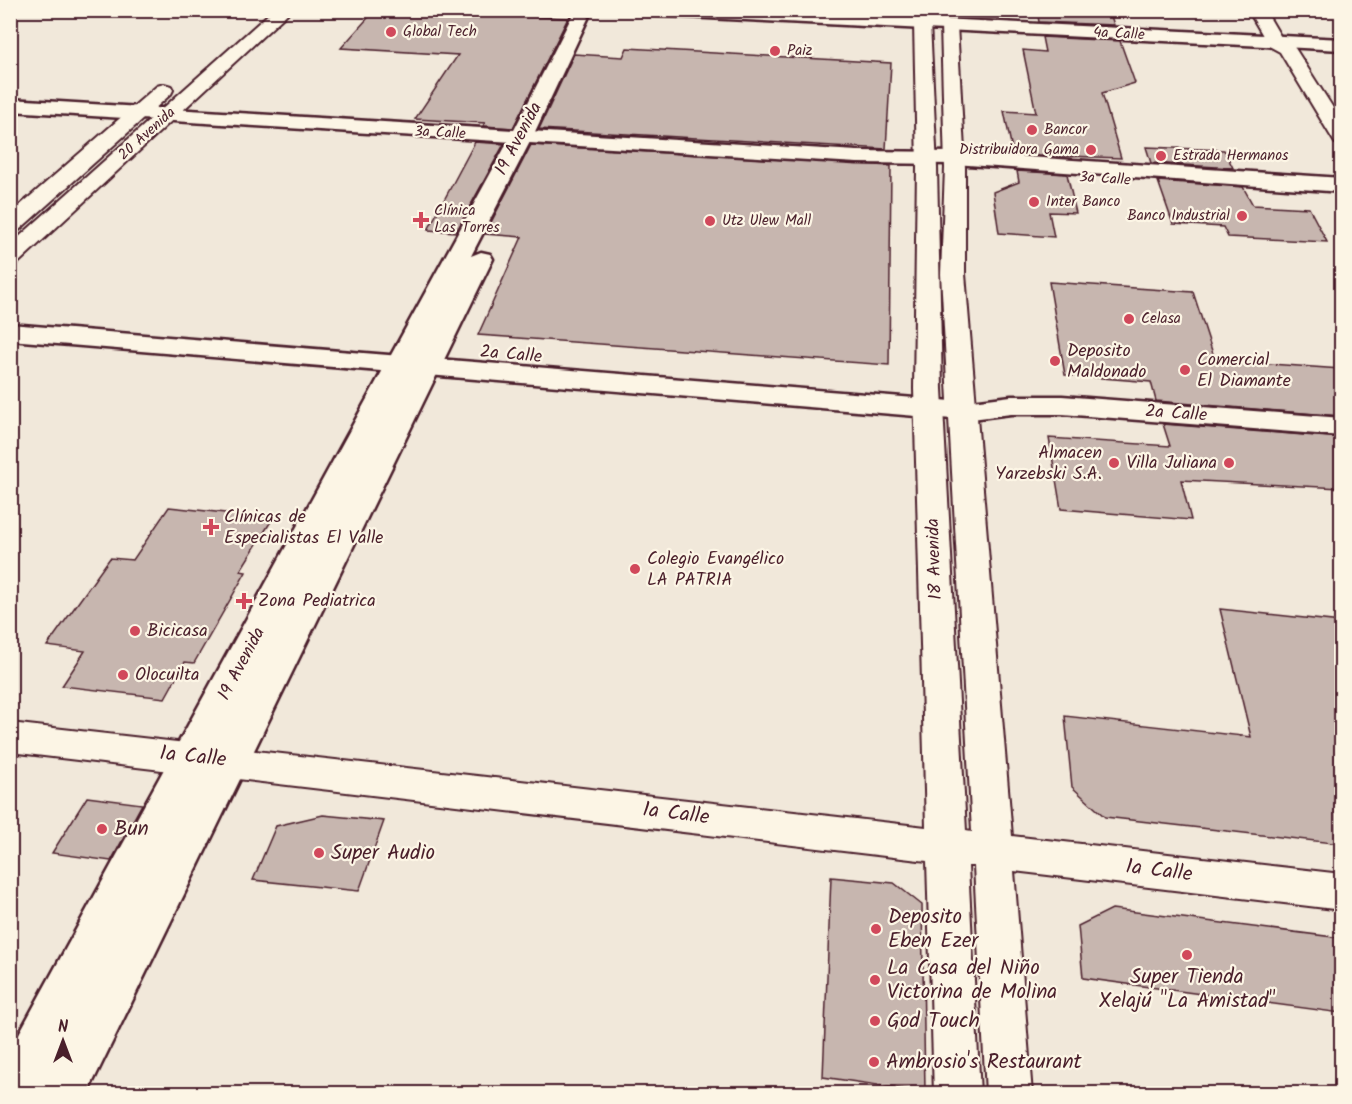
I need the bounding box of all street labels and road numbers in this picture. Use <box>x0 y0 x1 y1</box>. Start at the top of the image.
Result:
street label: 4a Calle <box>1093 21 1146 47</box>
street label: 19 Avenida <box>488 97 550 181</box>
street label: 20 Avenida <box>113 101 181 167</box>
street label: 3a Calle <box>414 120 467 146</box>
street label: 3a Calle <box>1078 165 1132 193</box>
street label: 2a Calle <box>479 338 543 372</box>
street label: 2a Calle <box>1144 397 1208 431</box>
street label: 18 Avenida <box>919 518 951 600</box>
street label: 19 Avenida <box>211 622 273 706</box>
street label: 1a Calle <box>158 737 229 777</box>
street label: 1a Calle <box>641 794 712 835</box>
street label: 1a Calle <box>1124 851 1195 892</box>

